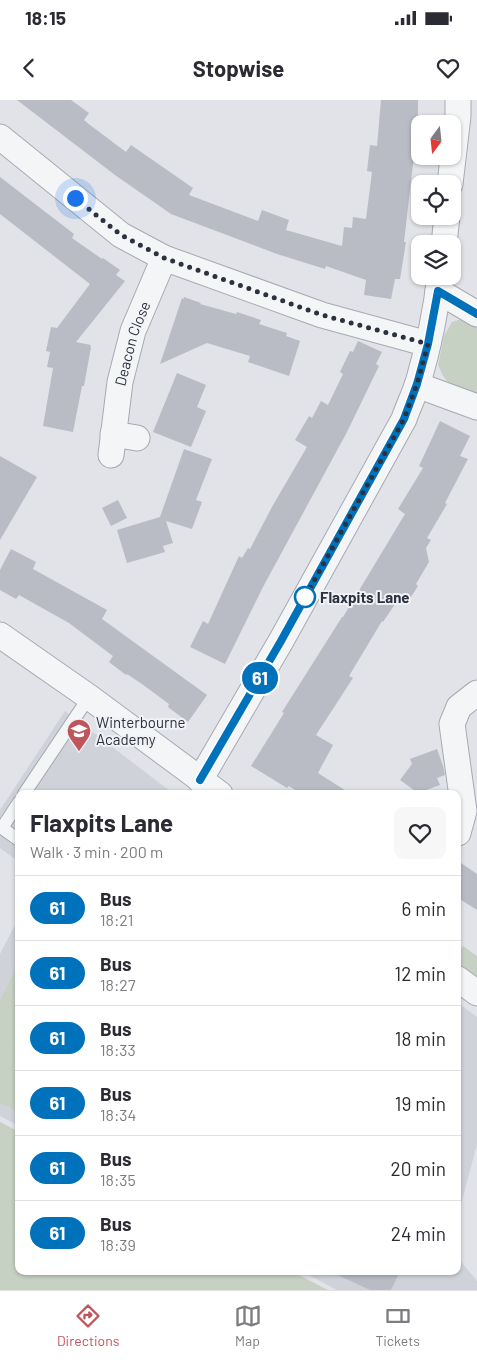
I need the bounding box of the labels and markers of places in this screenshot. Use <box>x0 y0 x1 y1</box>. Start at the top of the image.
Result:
marker: Flaxpits Lane <box>294 586 316 608</box>
place label: Flaxpits Lane <box>320 588 409 606</box>
place label: Winterbourne Academy <box>96 713 186 748</box>
school or university icon: Winterbourne Academy <box>66 718 92 752</box>

